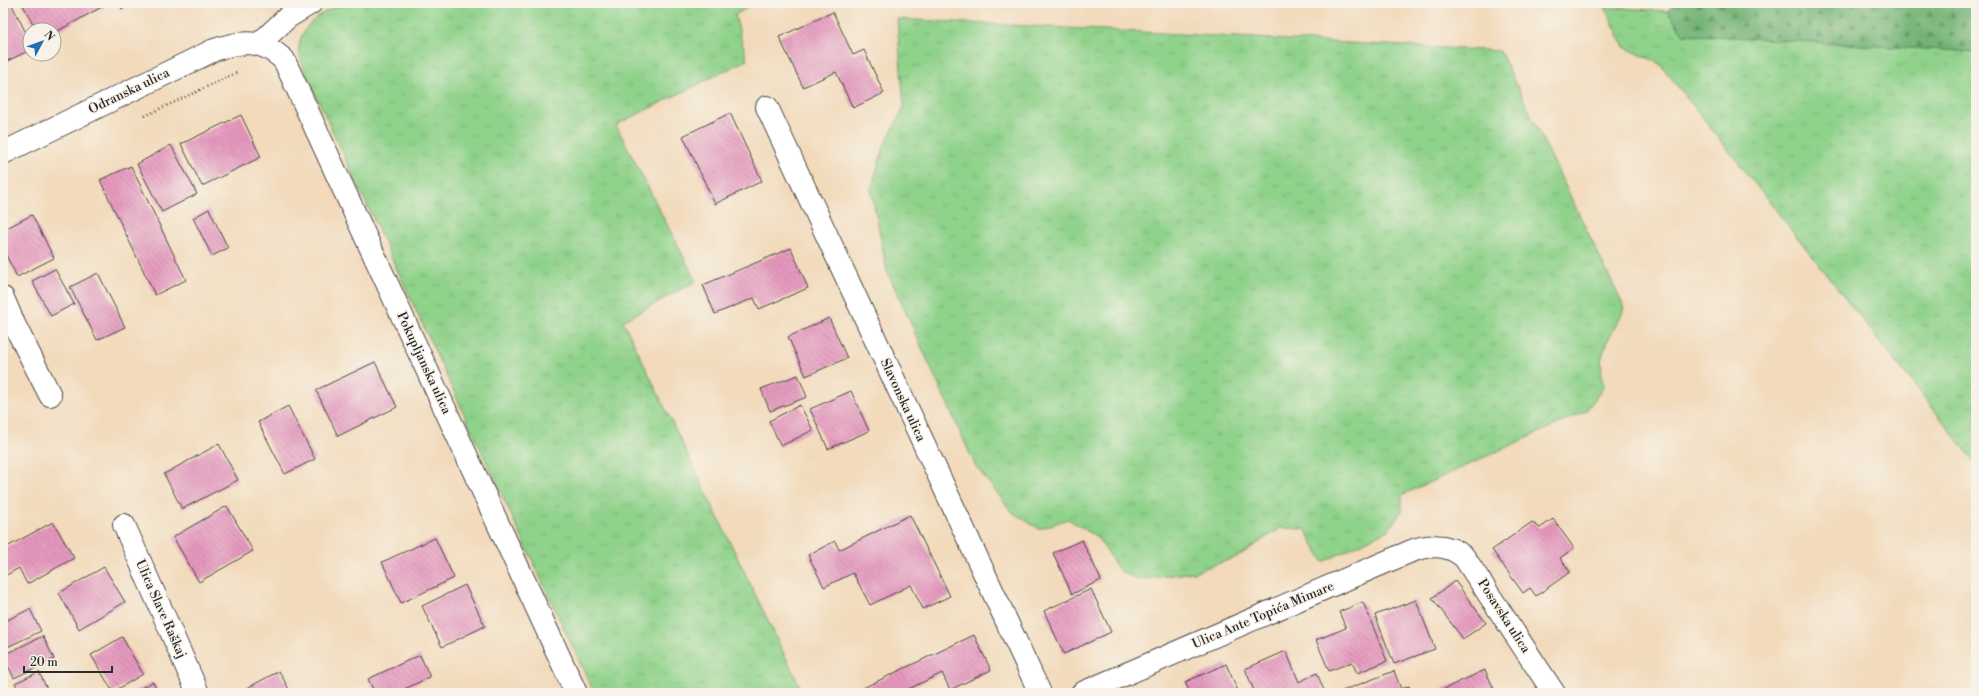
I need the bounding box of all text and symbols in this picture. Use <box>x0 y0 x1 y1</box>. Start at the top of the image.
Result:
north arrow <box>22 22 62 62</box>
text: N <box>41 28 57 44</box>
street label: Odranska ulica <box>86 64 173 118</box>
street label: Pokupljanska ulica <box>393 309 455 417</box>
street label: Slavonska ulica <box>877 356 929 444</box>
street label: Ulica Slave Raškaj <box>132 557 190 661</box>
street label: Posavska ulica <box>1474 576 1534 656</box>
street label: Ulica Ante Topića Mimare <box>1190 578 1337 652</box>
scale bar <box>24 648 112 674</box>
text: 20 m <box>30 655 58 670</box>

